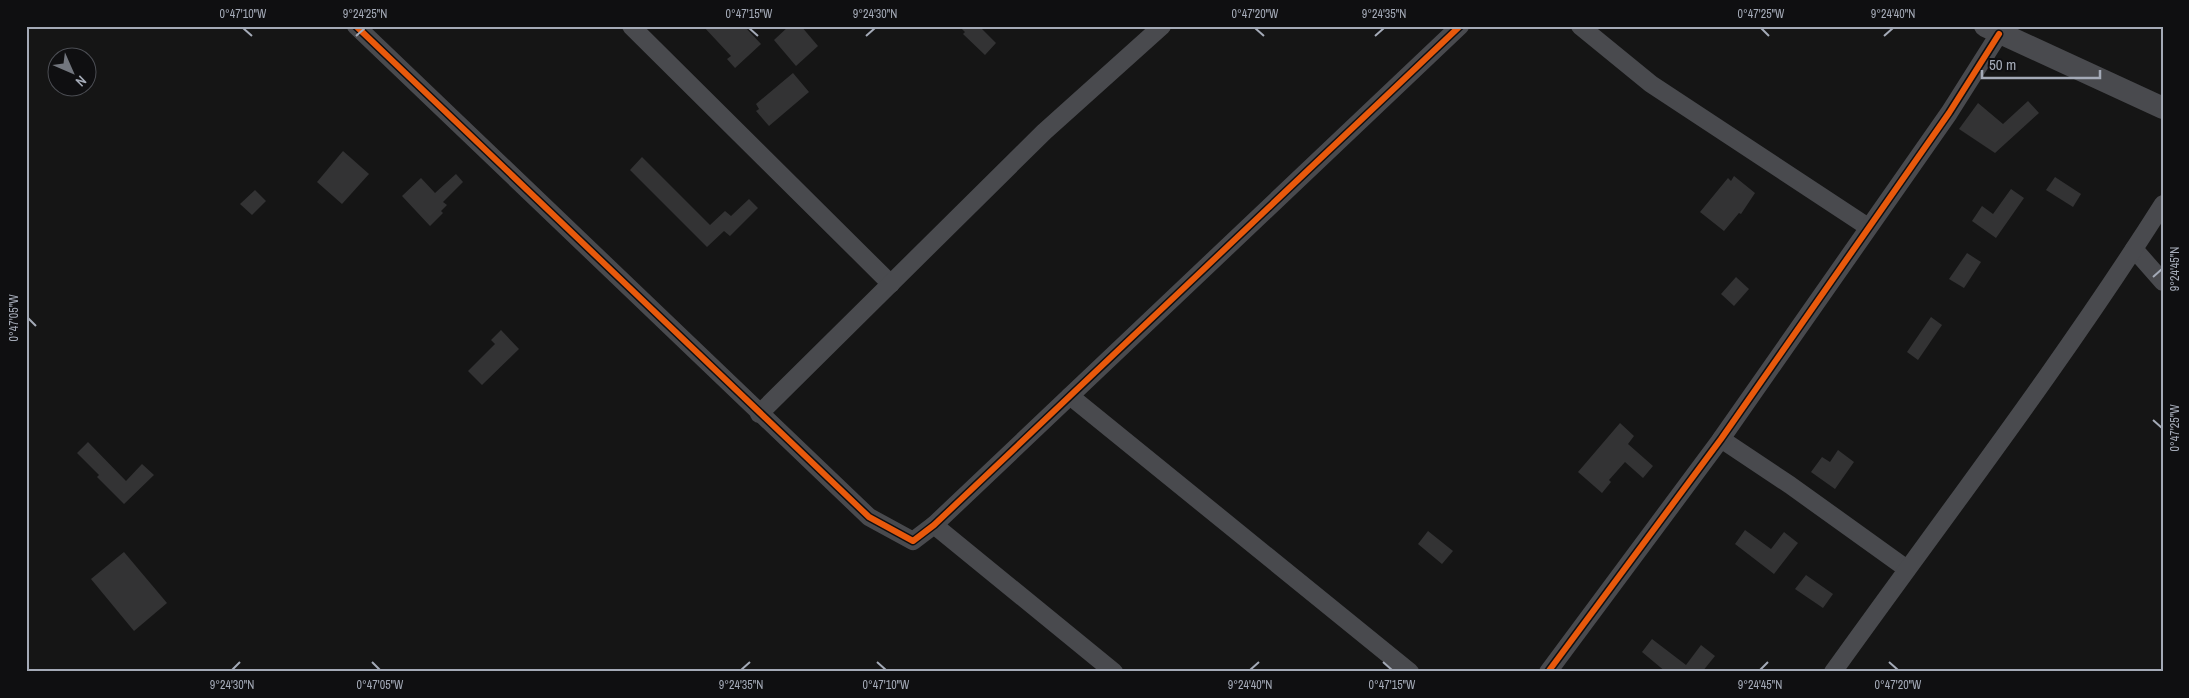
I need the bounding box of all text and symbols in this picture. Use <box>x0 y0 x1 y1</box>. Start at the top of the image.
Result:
text: 0°47'10"W <box>220 6 267 22</box>
text: 9°24'25"N <box>343 6 387 22</box>
text: 0°47'15"W <box>726 6 773 22</box>
text: 9°24'30"N <box>853 6 897 22</box>
text: 0°47'20"W <box>1232 6 1279 22</box>
text: 9°24'35"N <box>1362 6 1406 22</box>
text: 0°47'25"W <box>1738 6 1785 22</box>
text: 9°24'40"N <box>1871 6 1915 22</box>
north arrow <box>48 48 98 98</box>
scale bar <box>1982 48 2099 80</box>
text: 50 m <box>1989 54 2016 75</box>
text: N <box>72 72 90 90</box>
text: 9°24'45"N <box>2167 247 2183 291</box>
text: 0°47'05"W <box>6 294 22 341</box>
text: 0°47'25"W <box>2167 404 2183 451</box>
text: 9°24'30"N <box>210 677 254 693</box>
text: 0°47'05"W <box>357 677 404 693</box>
text: 9°24'35"N <box>719 677 763 693</box>
text: 0°47'10"W <box>863 677 910 693</box>
text: 9°24'40"N <box>1228 677 1272 693</box>
text: 0°47'15"W <box>1369 677 1416 693</box>
text: 9°24'45"N <box>1738 677 1782 693</box>
text: 0°47'20"W <box>1875 677 1922 693</box>

